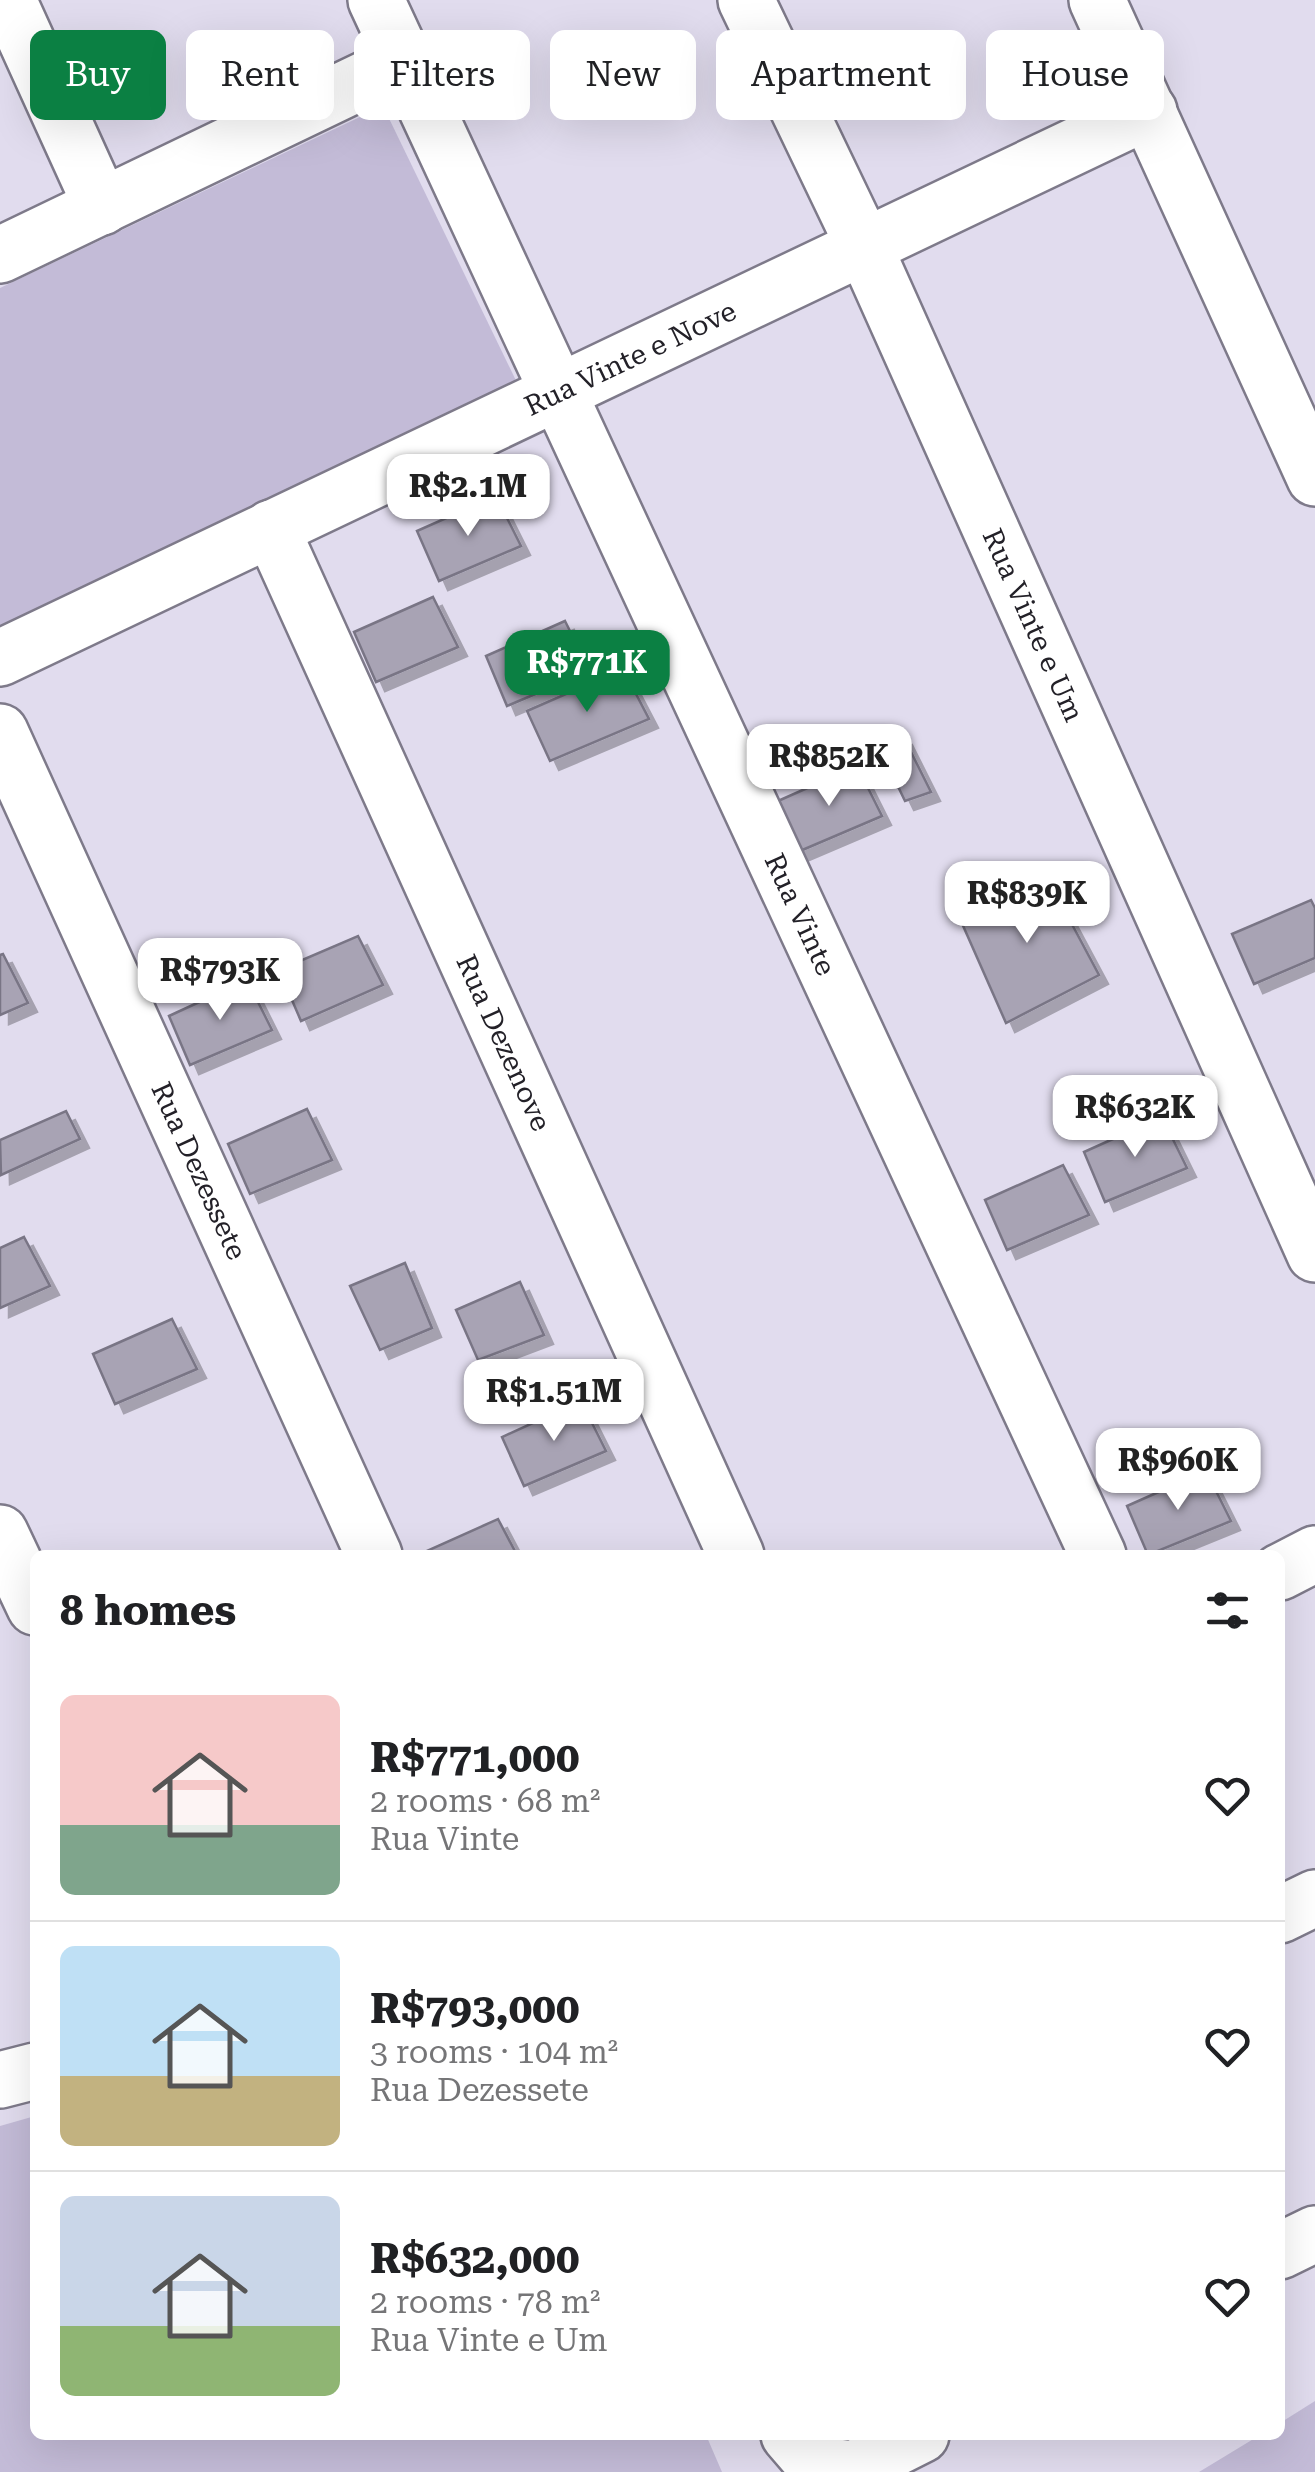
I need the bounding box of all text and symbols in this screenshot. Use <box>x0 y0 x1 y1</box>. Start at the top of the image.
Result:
chip: Buy <box>30 30 166 120</box>
chip: Rent <box>186 30 334 120</box>
chip: Filters <box>354 30 530 120</box>
chip: New <box>550 30 696 120</box>
chip: Apartment <box>716 30 966 120</box>
chip: House <box>986 30 1164 120</box>
street label: Rua Vinte e Nove <box>519 294 741 422</box>
pin: R$2.1M <box>387 454 549 539</box>
text: R$2.1M <box>409 467 527 505</box>
street label: Rua Vinte e Um <box>976 523 1091 727</box>
pin: R$771K <box>506 630 668 715</box>
text: R$771K <box>527 643 647 681</box>
pin: R$852K <box>748 724 910 809</box>
text: R$852K <box>769 737 889 775</box>
street label: Rua Vinte <box>758 848 843 981</box>
pin: R$839K <box>946 861 1108 946</box>
text: R$839K <box>967 874 1087 912</box>
pin: R$793K <box>139 938 301 1023</box>
street label: Rua Dezenove <box>450 949 558 1136</box>
text: R$793K <box>160 951 280 989</box>
pin: R$632K <box>1054 1075 1216 1160</box>
street label: Rua Dezessete <box>145 1077 254 1265</box>
text: R$632K <box>1075 1088 1195 1126</box>
pin: R$1.51M <box>462 1359 646 1444</box>
text: R$1.51M <box>486 1372 622 1410</box>
pin: R$960K <box>1097 1428 1259 1513</box>
text: R$960K <box>1118 1441 1238 1479</box>
icon: filters <box>1200 1583 1255 1638</box>
text: 8 homes <box>60 1586 236 1635</box>
text: R$771,000 <box>370 1733 579 1782</box>
icon: home <box>140 1735 260 1855</box>
icon: heart <box>1200 1768 1255 1823</box>
text: 2 rooms · 68 m² <box>370 1782 600 1820</box>
text: Rua Vinte <box>370 1820 519 1858</box>
text: R$793,000 <box>370 1984 579 2033</box>
icon: home <box>140 1986 260 2106</box>
icon: heart <box>1200 2019 1255 2074</box>
text: 3 rooms · 104 m² <box>370 2033 618 2071</box>
text: Rua Dezessete <box>370 2071 589 2109</box>
text: R$632,000 <box>370 2234 579 2283</box>
icon: home <box>140 2236 260 2356</box>
icon: heart <box>1200 2269 1255 2324</box>
text: 2 rooms · 78 m² <box>370 2283 600 2321</box>
text: Rua Vinte e Um <box>370 2321 607 2359</box>

